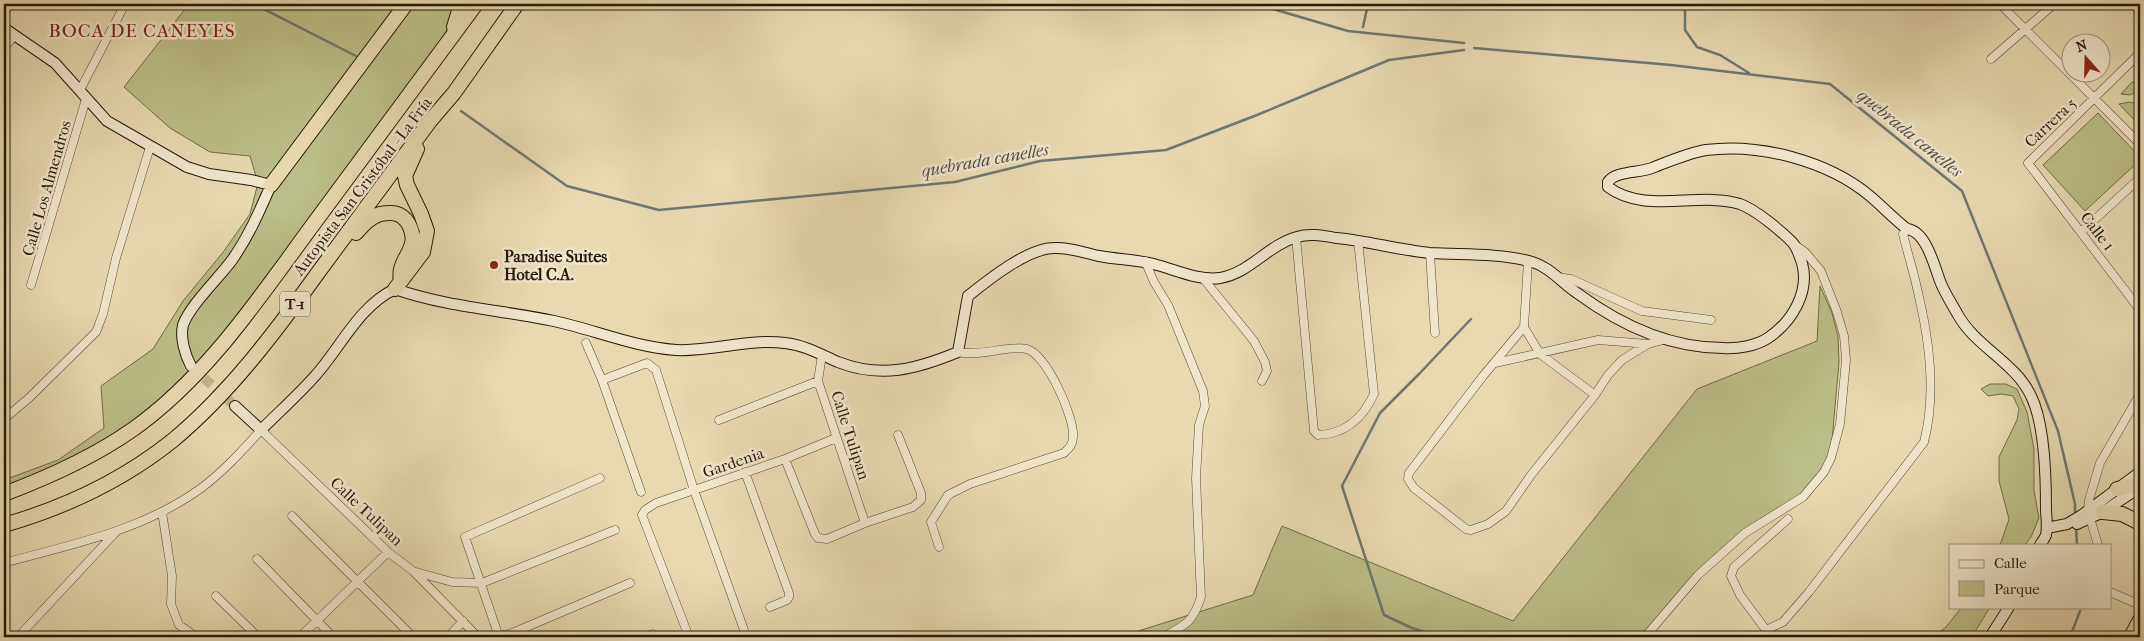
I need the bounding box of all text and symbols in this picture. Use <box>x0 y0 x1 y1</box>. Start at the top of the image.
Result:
district label: BOCA DE CANEYES <box>48 20 236 42</box>
north arrow <box>2062 32 2112 82</box>
text: N <box>2074 36 2090 56</box>
water label: quebrada canelles <box>1853 85 1967 182</box>
street label: Autopista San Cristóbal - La Fría <box>288 93 436 280</box>
street label: Carrera 5 <box>2020 93 2080 151</box>
street label: Calle Los Almendros <box>18 118 75 258</box>
water label: quebrada canelles <box>920 139 1051 182</box>
street label: Calle 1 <box>2077 208 2119 254</box>
place label: Paradise Suites Hotel C.A. <box>504 247 607 284</box>
marker: Paradise Suites Hotel C.A. <box>488 259 500 271</box>
road number: T-1 <box>280 292 310 316</box>
street label: Calle Tulipan <box>827 388 874 483</box>
street label: Gardenia <box>700 443 767 482</box>
street label: Calle Tulipan <box>326 473 407 550</box>
legend <box>1949 544 2112 608</box>
text: Calle <box>1994 554 2027 572</box>
text: Parque <box>1994 580 2040 598</box>

